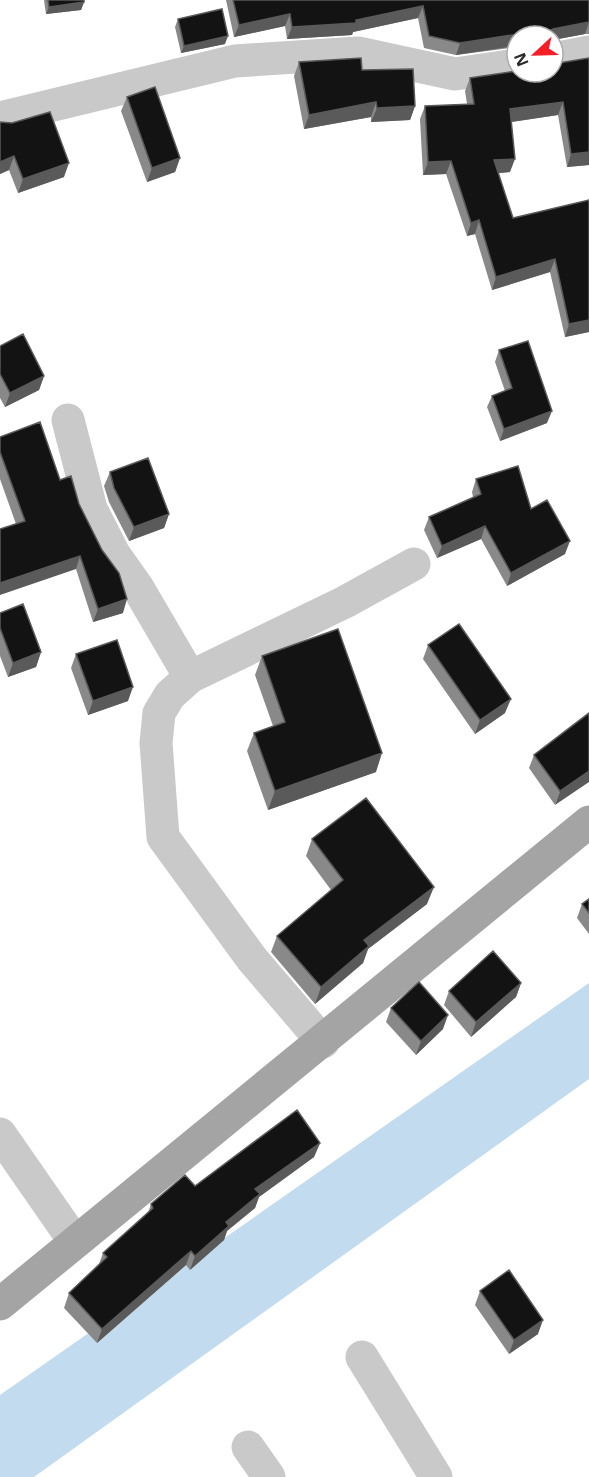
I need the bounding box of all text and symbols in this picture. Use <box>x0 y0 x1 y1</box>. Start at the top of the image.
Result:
north arrow <box>505 24 565 84</box>
text: N <box>508 49 534 70</box>

